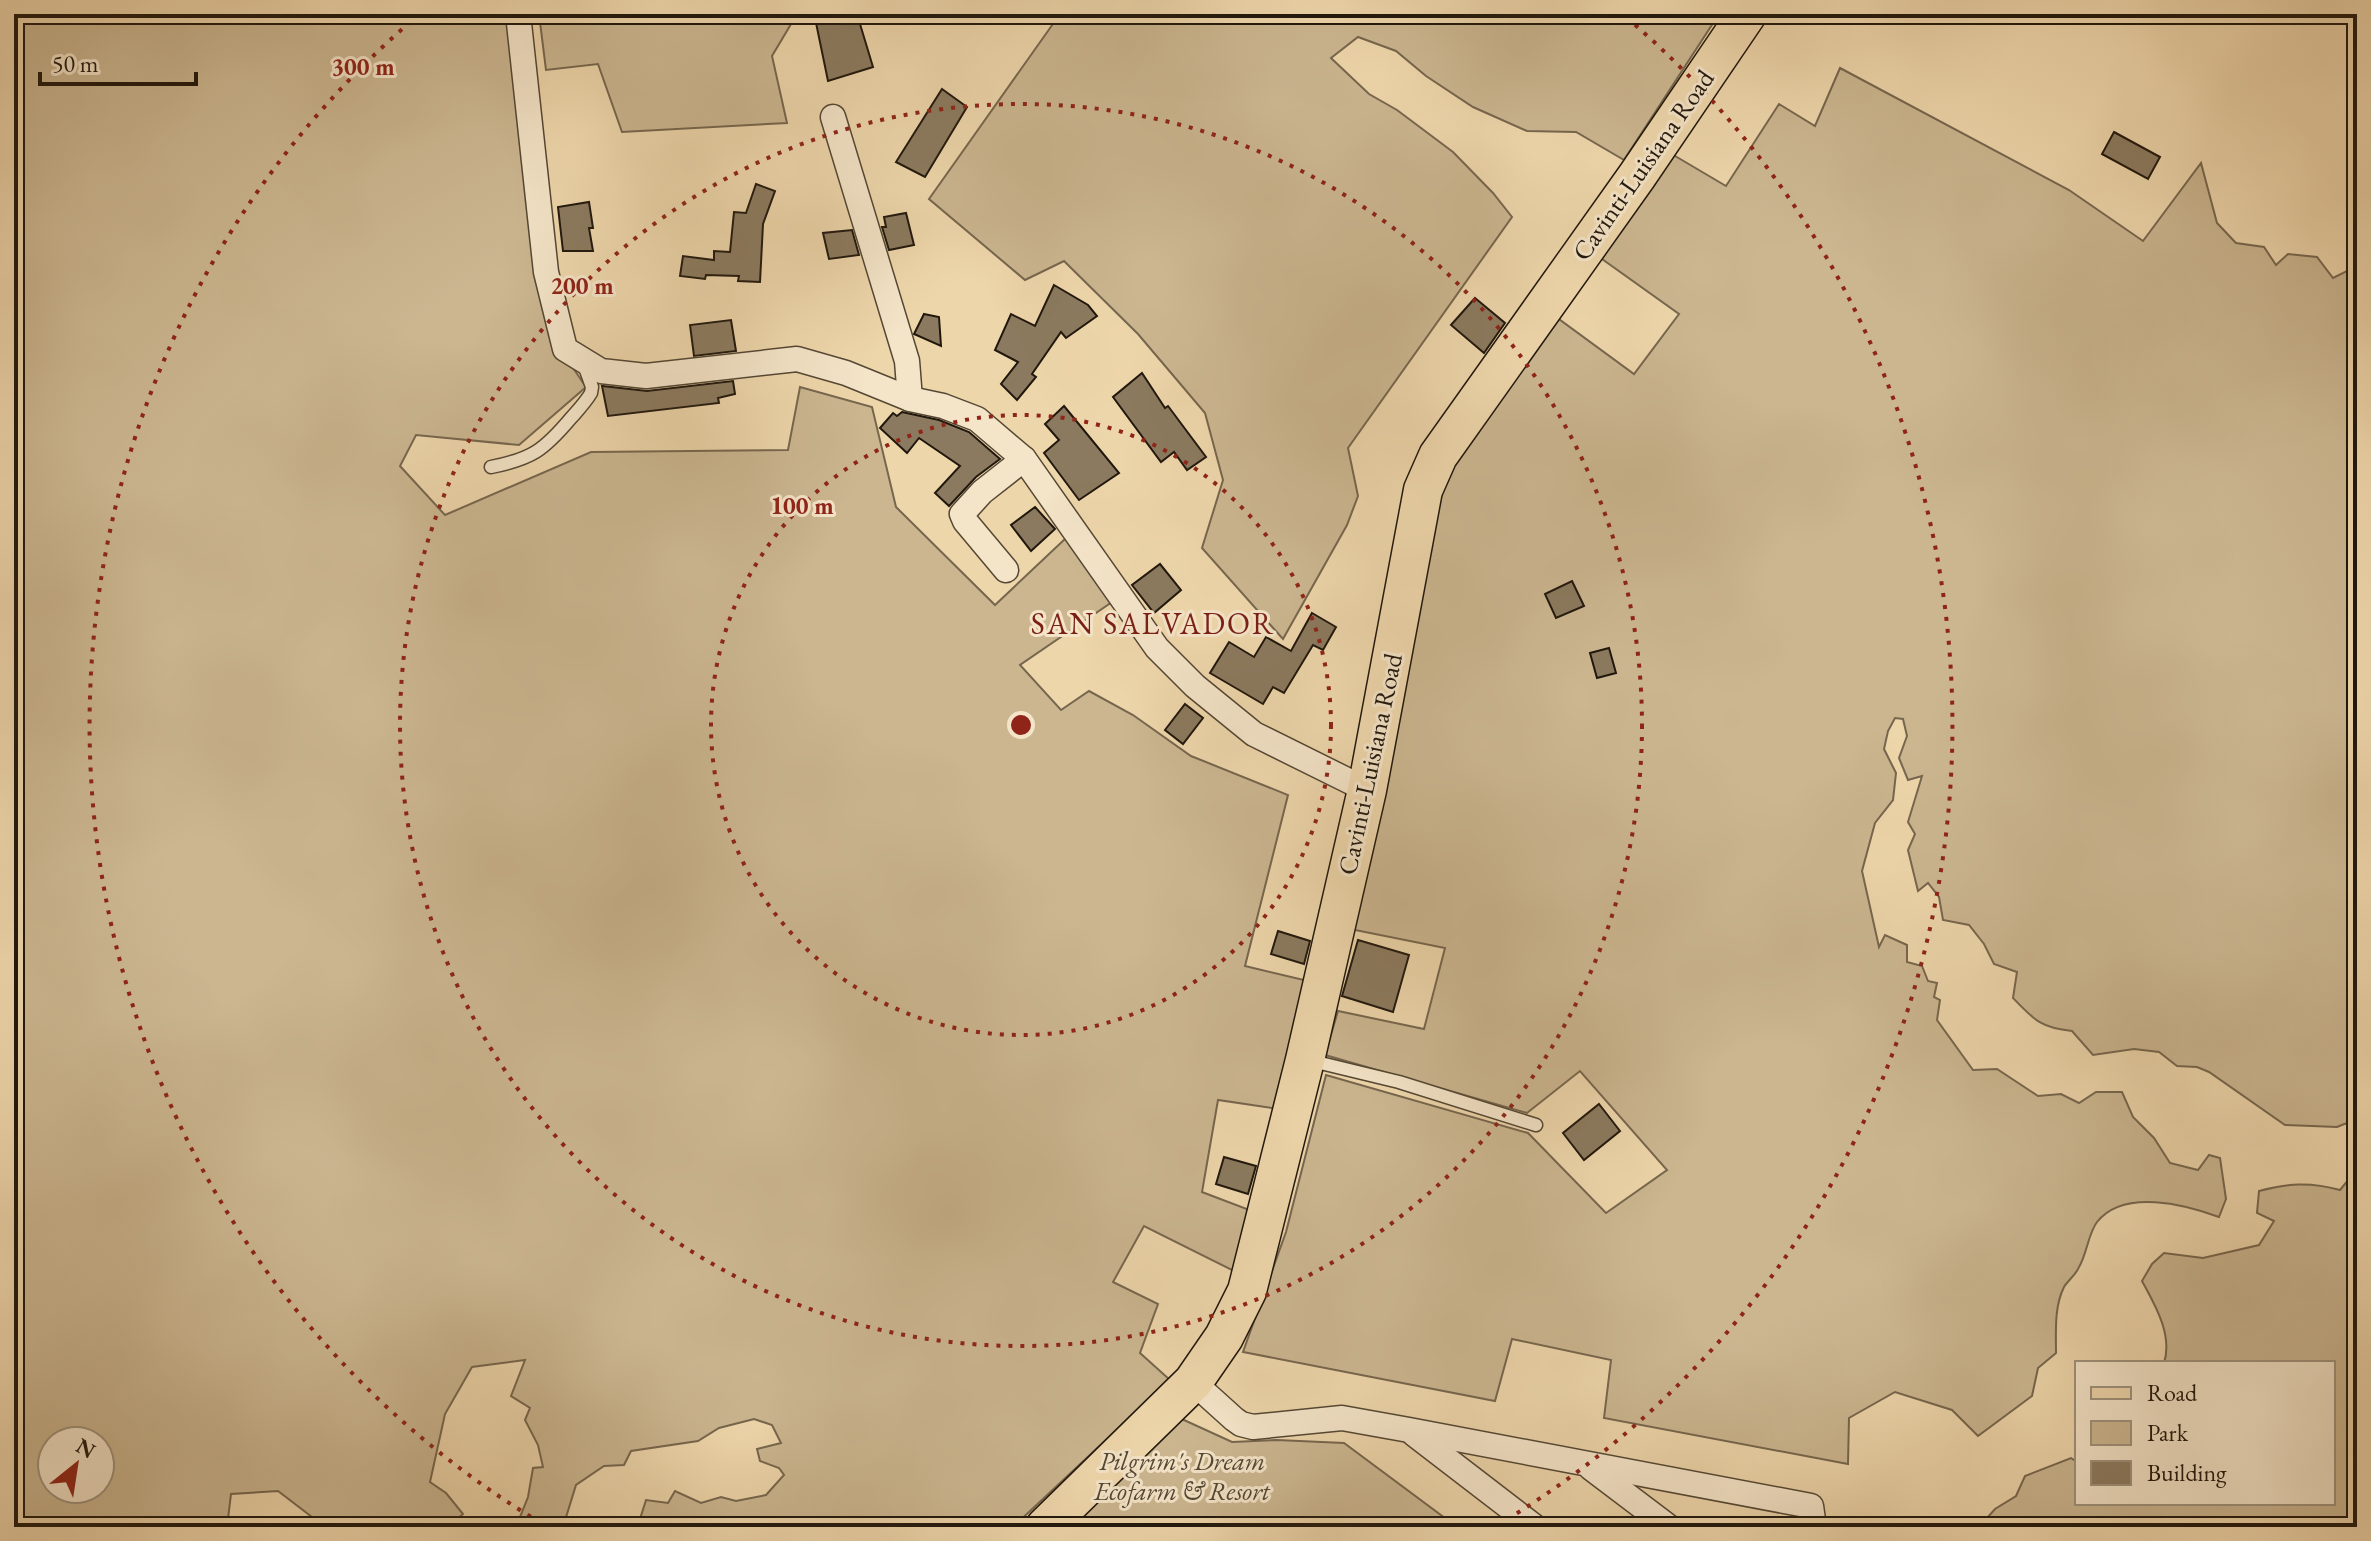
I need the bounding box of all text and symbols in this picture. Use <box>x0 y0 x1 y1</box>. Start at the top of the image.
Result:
scale bar <box>40 36 196 86</box>
text: 50 m <box>52 48 99 79</box>
text: 300 m <box>331 51 395 82</box>
street label: Cavinti-Luisiana Road <box>1564 62 1722 267</box>
text: 200 m <box>550 270 614 301</box>
text: 100 m <box>770 490 834 521</box>
district label: SAN SALVADOR <box>1031 604 1275 643</box>
street label: Cavinti-Luisiana Road <box>1330 649 1410 878</box>
centre of rings <box>1007 711 1035 739</box>
legend <box>2075 1361 2335 1505</box>
text: Road <box>2147 1377 2198 1408</box>
text: Park <box>2147 1417 2189 1448</box>
north arrow <box>36 1425 116 1505</box>
text: N <box>71 1431 101 1465</box>
park label: Pilgrim's Dream Ecofarm & Resort <box>1093 1444 1271 1508</box>
text: Building <box>2147 1457 2227 1488</box>

